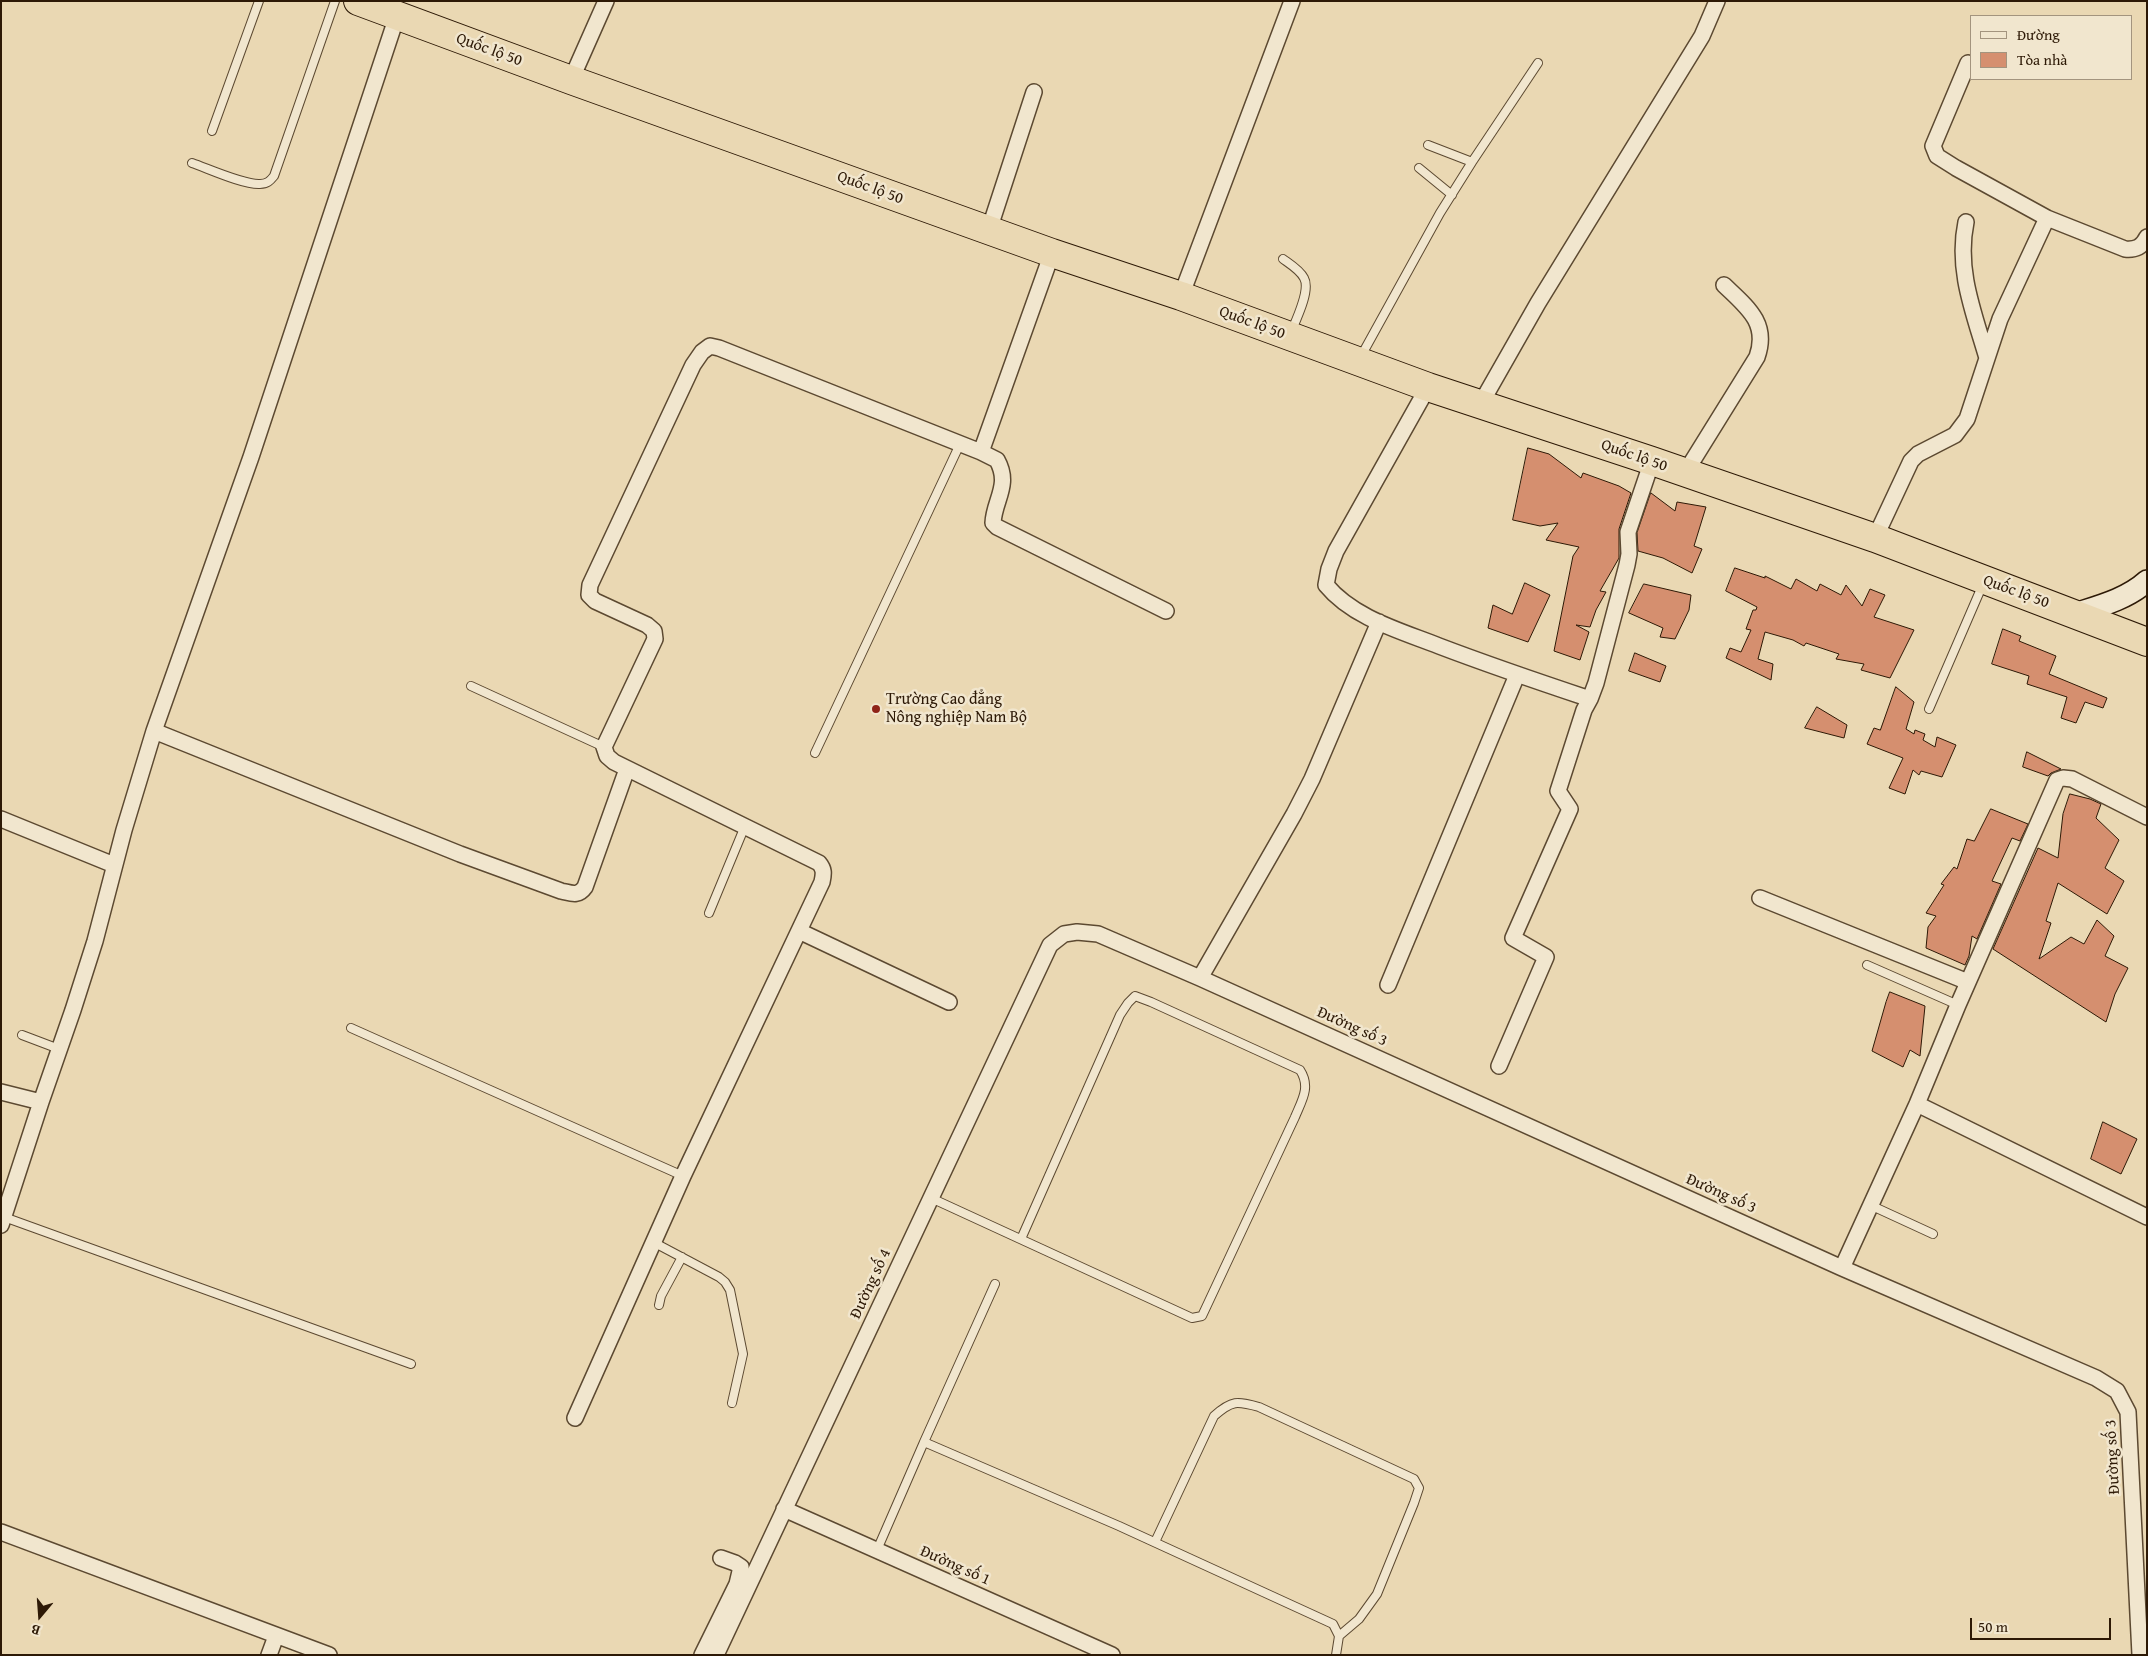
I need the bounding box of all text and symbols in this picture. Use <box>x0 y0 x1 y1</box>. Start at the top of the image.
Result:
legend <box>1970 15 2133 80</box>
text: Đường <box>2017 24 2060 45</box>
street label: Quốc lộ 50 <box>453 29 525 71</box>
text: Tòa nhà <box>2017 49 2067 70</box>
street label: Quốc lộ 50 <box>834 167 906 209</box>
street label: Quốc lộ 50 <box>1216 302 1288 344</box>
street label: Quốc lộ 50 <box>1598 436 1670 476</box>
street label: Quốc lộ 50 <box>1980 571 2052 613</box>
place label: Trường Cao đẳng Nông nghiệp Nam Bộ <box>886 690 1027 728</box>
marker: Trường Cao đẳng Nông nghiệp Nam Bộ <box>870 703 882 715</box>
street label: Đường số 3 <box>1314 1003 1390 1051</box>
street label: Đường số 3 <box>1683 1170 1759 1218</box>
street label: Đường số 4 <box>846 1246 896 1322</box>
street label: Đường số 3 <box>2101 1419 2125 1495</box>
street label: Đường số 1 <box>917 1542 993 1590</box>
north arrow <box>15 1591 65 1641</box>
scale bar <box>1973 1608 2114 1640</box>
text: 50 m <box>1978 1616 2008 1637</box>
text: B <box>28 1619 43 1641</box>

